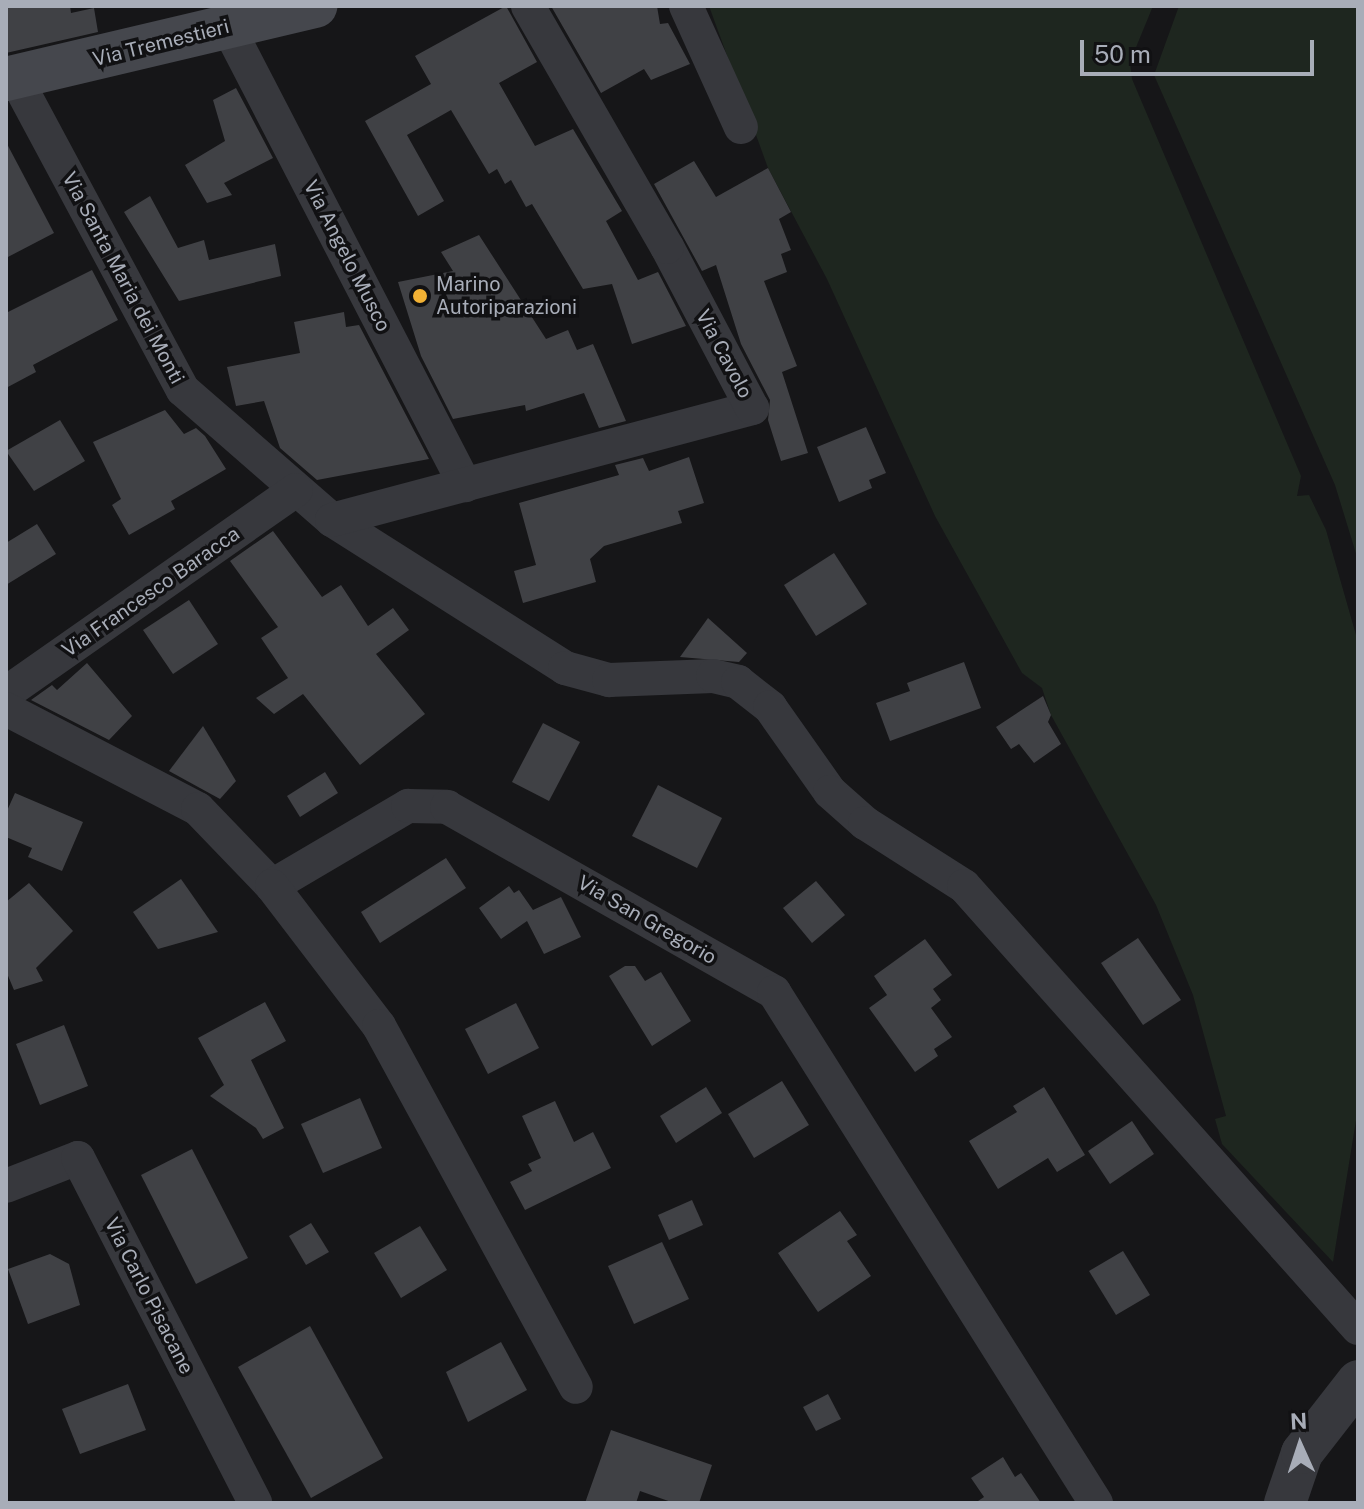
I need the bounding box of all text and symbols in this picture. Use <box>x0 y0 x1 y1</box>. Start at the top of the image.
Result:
street label: Via Tremestieri <box>90 14 232 72</box>
scale bar <box>1084 24 1318 74</box>
text: 50 m <box>1094 40 1151 68</box>
street label: Via Santa Maria dei Monti <box>57 168 189 388</box>
street label: Via Angelo Musco <box>298 176 396 336</box>
place label: Marino Autoriparazioni <box>436 272 577 319</box>
marker: Marino Autoriparazioni <box>411 287 429 305</box>
street label: Via Cavolo <box>691 306 757 402</box>
street label: Via Francesco Baracca <box>58 522 244 662</box>
street label: Via San Gregorio <box>573 871 721 969</box>
street label: Via Carlo Pisacane <box>99 1214 199 1378</box>
north arrow <box>1260 1405 1340 1485</box>
text: N <box>1289 1408 1308 1434</box>

